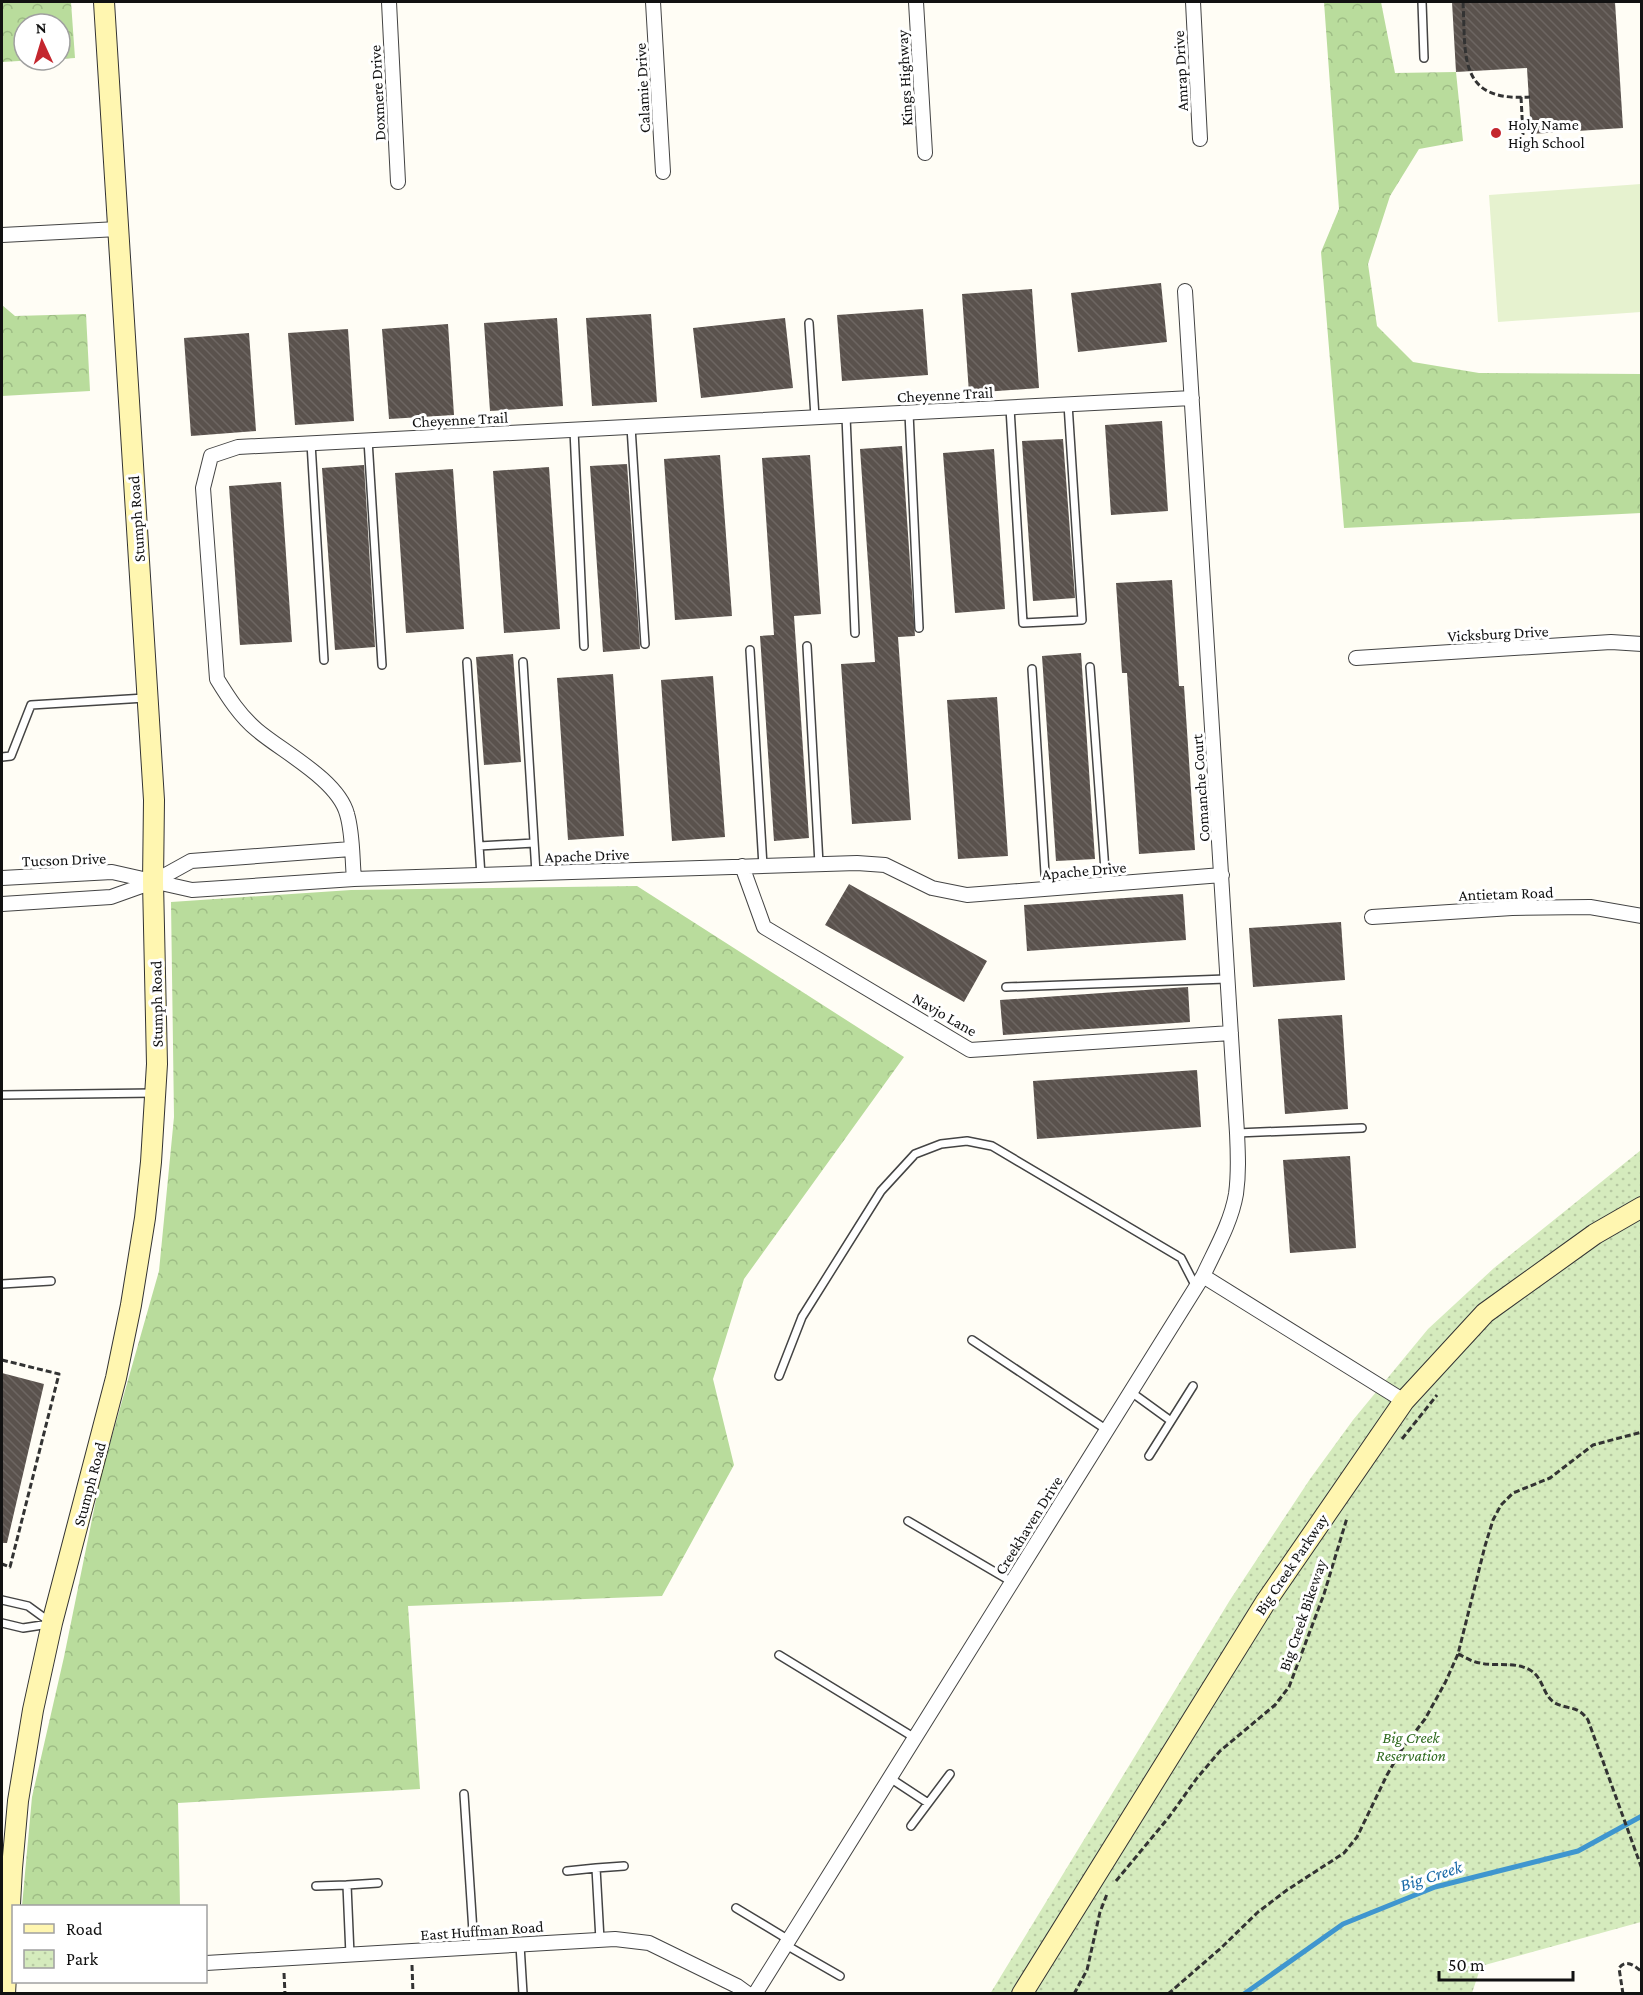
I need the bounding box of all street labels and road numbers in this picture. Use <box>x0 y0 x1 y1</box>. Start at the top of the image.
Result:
street label: Kings Highway <box>893 29 917 126</box>
street label: Amrap Drive <box>1170 30 1192 112</box>
street label: Calamie Drive <box>632 42 653 133</box>
street label: Doxmere Drive <box>366 45 388 141</box>
street label: Cheyenne Trail <box>896 383 994 407</box>
street label: Cheyenne Trail <box>411 408 509 432</box>
street label: Stumph Road <box>125 475 149 563</box>
street label: Vicksburg Drive <box>1447 622 1549 646</box>
street label: Comanche Court <box>1188 733 1213 842</box>
street label: Apache Drive <box>544 846 630 866</box>
street label: Tucson Drive <box>22 850 106 869</box>
street label: Apache Drive <box>1041 858 1127 884</box>
street label: Antietam Road <box>1458 883 1554 904</box>
street label: Stumph Road <box>147 960 167 1047</box>
street label: Navjo Lane <box>909 989 980 1040</box>
street label: Stumph Road <box>70 1440 110 1528</box>
street label: Creekhaven Drive <box>991 1473 1066 1578</box>
street label: Big Creek Parkway <box>1251 1510 1333 1618</box>
street label: Big Creek Bikeway <box>1275 1556 1331 1674</box>
street label: East Huffman Road <box>420 1918 545 1943</box>

